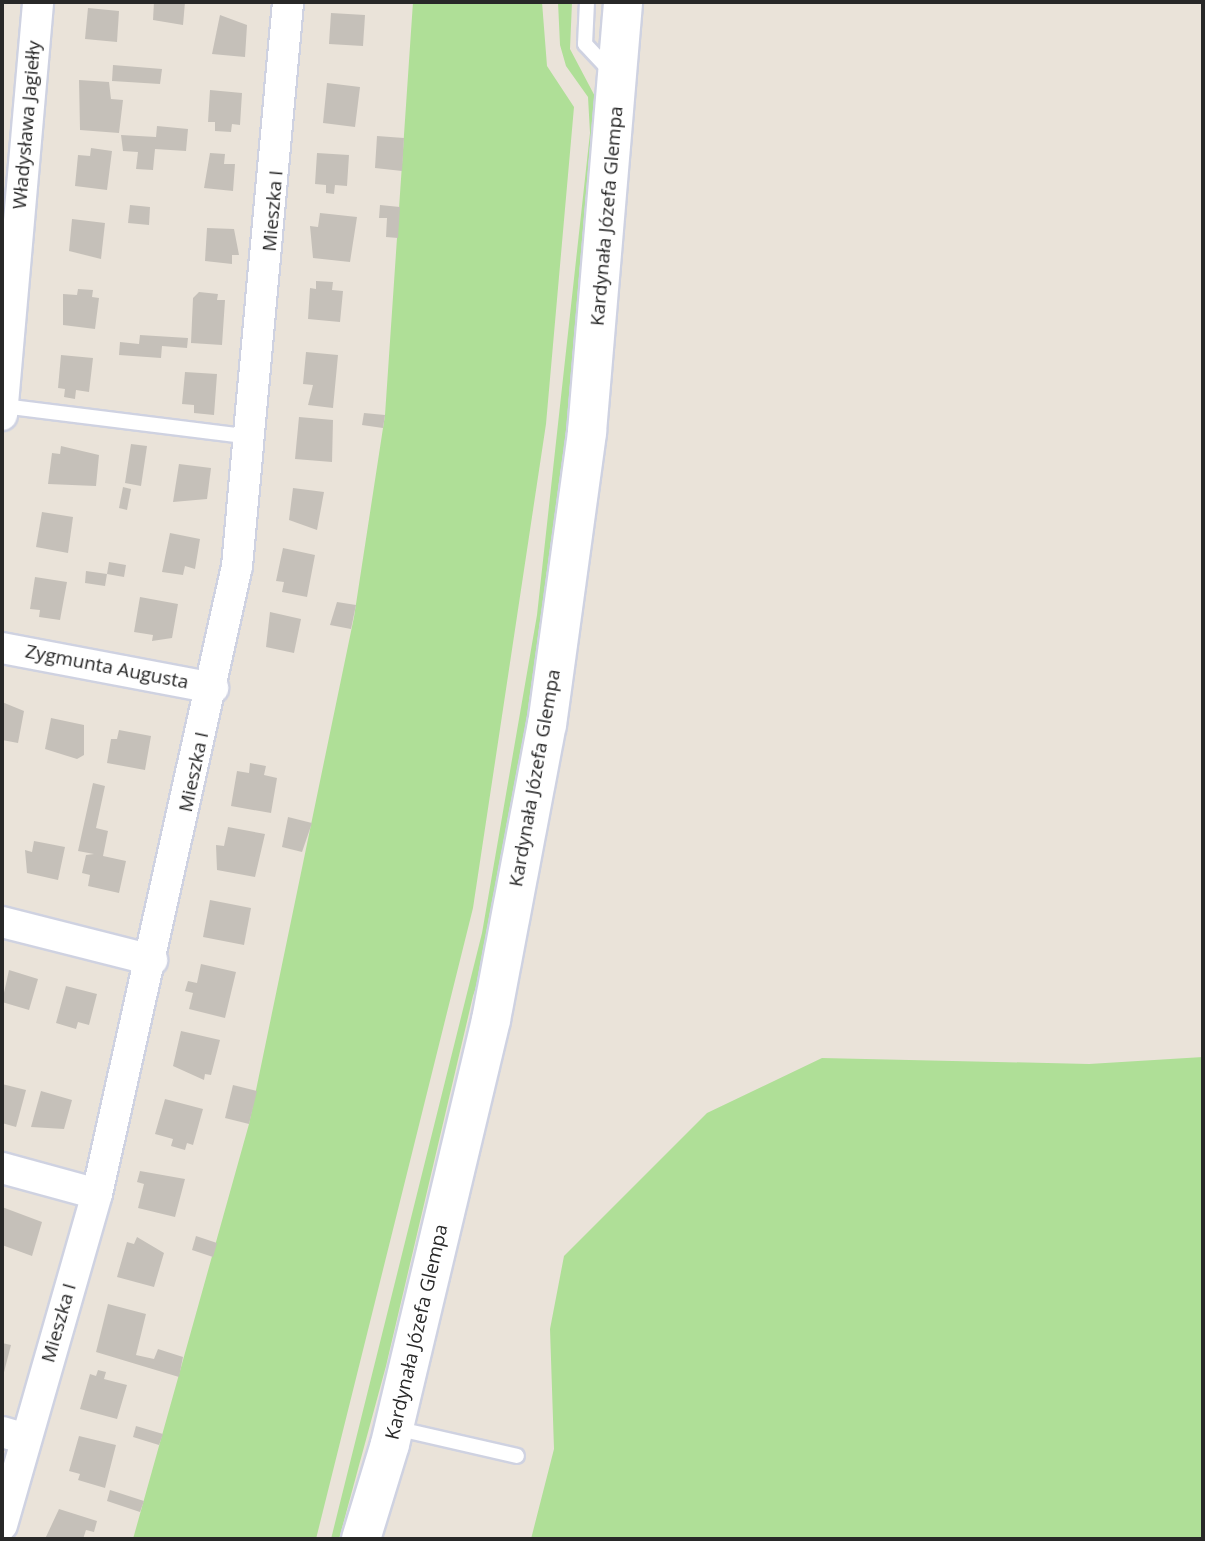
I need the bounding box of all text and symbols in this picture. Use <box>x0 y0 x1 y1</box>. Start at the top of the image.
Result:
street label: Władysława Jagiełły <box>8 40 46 210</box>
street label: Kardynała Józefa Glempa <box>586 105 628 327</box>
street label: Mieszka I <box>258 170 288 252</box>
street label: Zygmunta Augusta <box>23 640 191 694</box>
street label: Kardynała Józefa Glempa <box>505 667 565 889</box>
street label: Mieszka I <box>174 730 214 814</box>
street label: Kardynała Józefa Glempa <box>381 1222 453 1442</box>
street label: Mieszka I <box>37 1281 81 1365</box>

